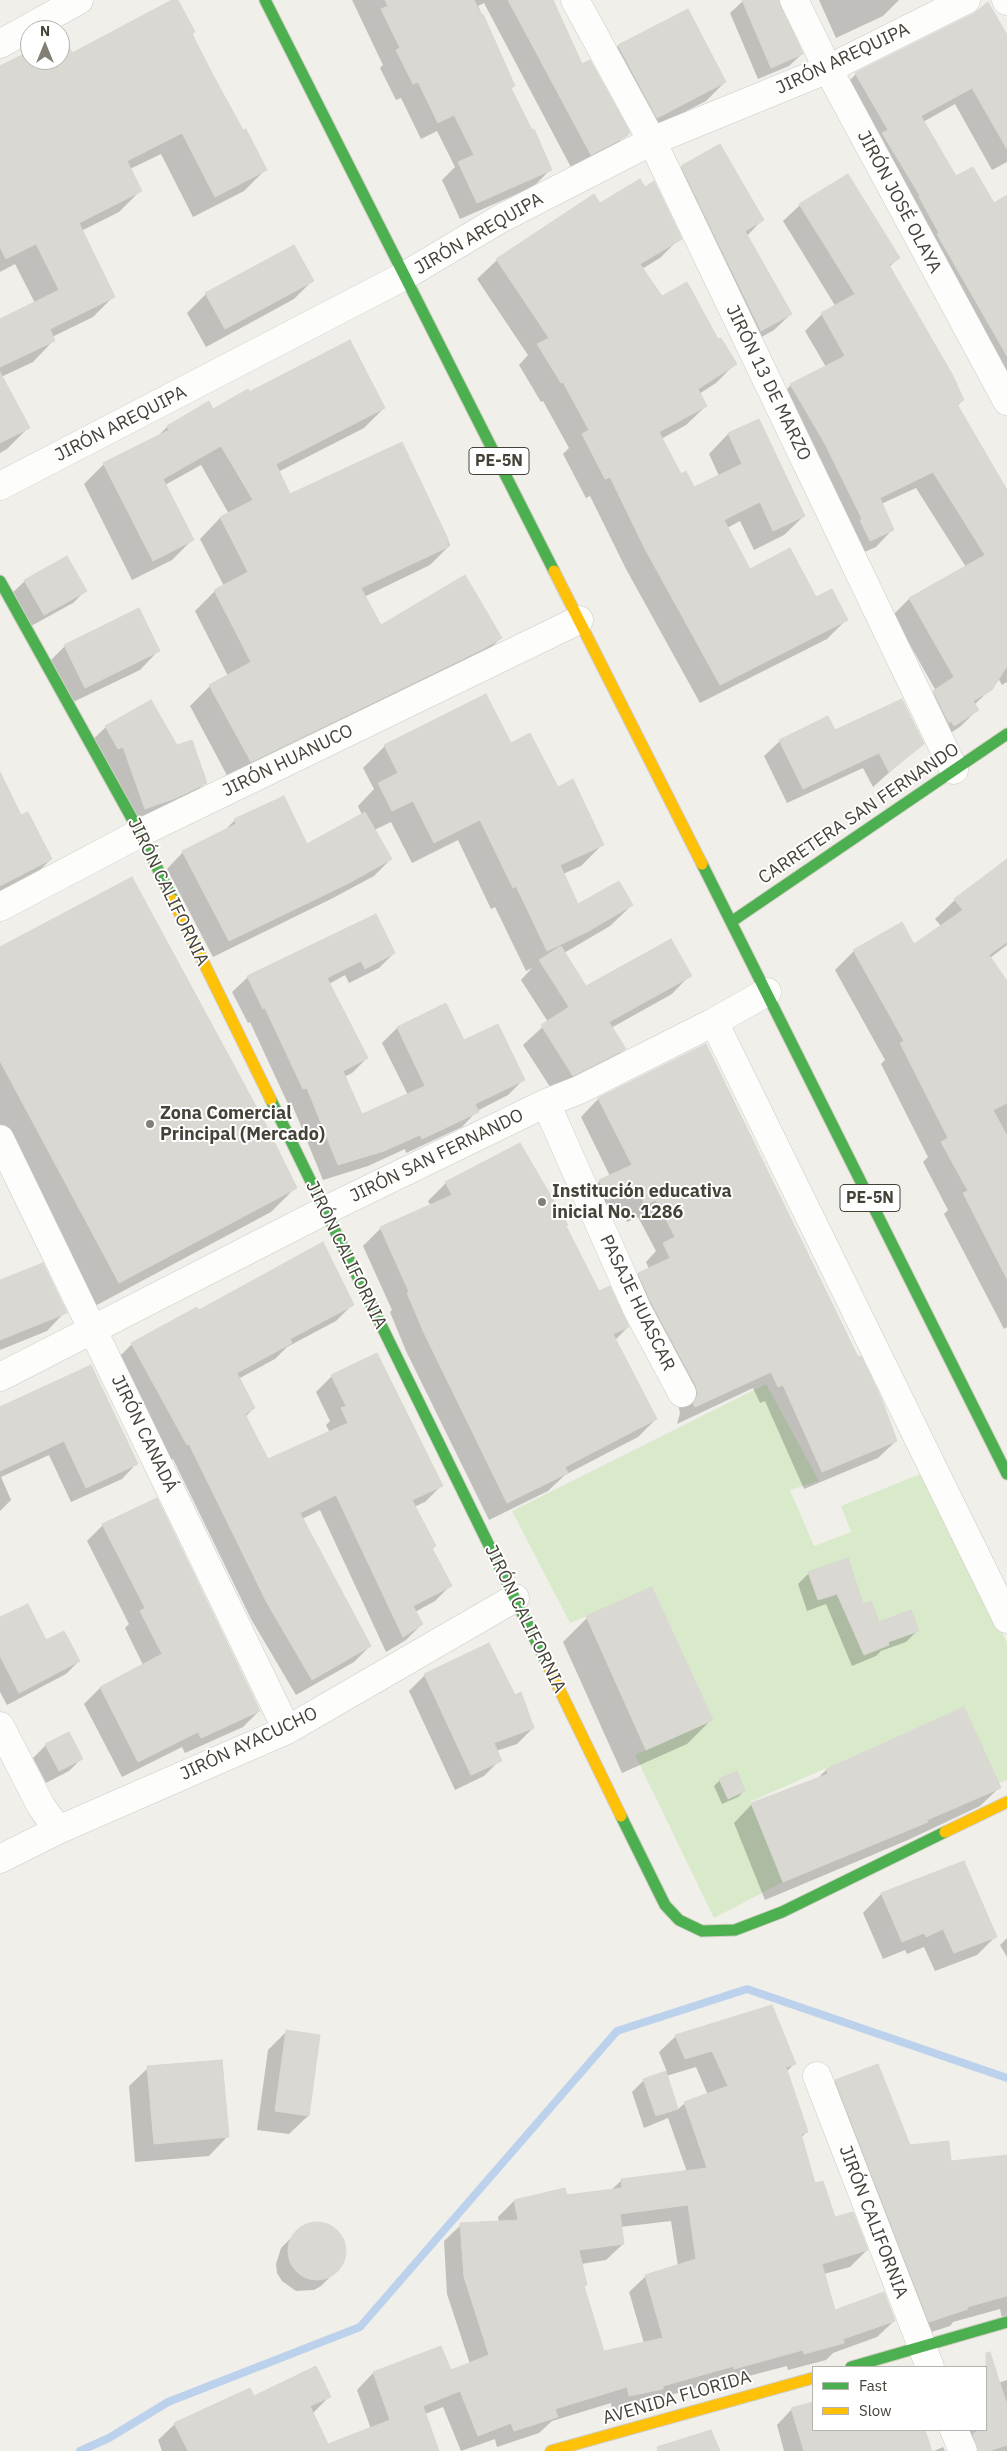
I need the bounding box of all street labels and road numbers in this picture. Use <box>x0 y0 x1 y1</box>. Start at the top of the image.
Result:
street label: JIRÓN AREQUIPA <box>773 19 913 99</box>
street label: JIRÓN JOSÉ OLAYA <box>852 127 946 277</box>
street label: JIRÓN AREQUIPA <box>411 188 547 280</box>
street label: JIRÓN 13 DE MARZO <box>721 302 815 464</box>
street label: JIRÓN AREQUIPA <box>52 382 190 466</box>
road number: PE-5N <box>469 448 529 474</box>
street label: JIRÓN HUANUCO <box>219 720 357 802</box>
street label: CARRETERA SAN FERNANDO <box>755 739 963 889</box>
street label: JIRÓN CALIFORNIA <box>123 815 213 969</box>
street label: JIRÓN SAN FERNANDO <box>347 1105 527 1207</box>
street label: JIRÓN CALIFORNIA <box>301 1178 391 1332</box>
road number: PE-5N <box>840 1184 900 1212</box>
street label: PASAJE HUASCAR <box>595 1231 679 1375</box>
street label: JIRÓN CANADÁ <box>106 1372 182 1496</box>
street label: JIRÓN CALIFORNIA <box>480 1542 570 1696</box>
street label: JIRÓN AYACUCHO <box>177 1703 321 1785</box>
street label: JIRÓN CALIFORNIA <box>834 2143 912 2301</box>
street label: AVENIDA FLORIDA <box>600 2366 754 2430</box>

